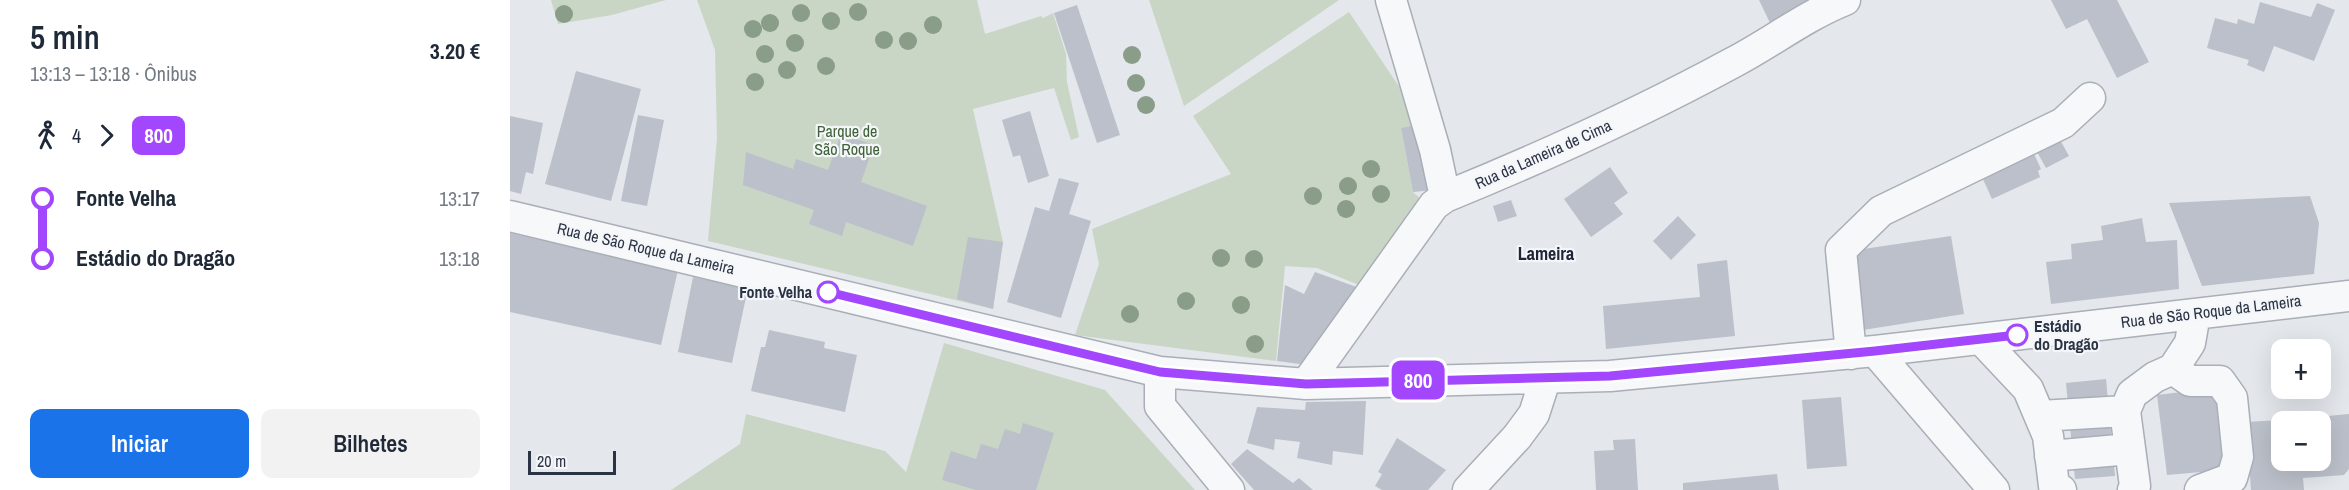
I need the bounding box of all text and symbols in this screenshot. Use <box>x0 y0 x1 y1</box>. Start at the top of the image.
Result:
text: 5 min <box>30 15 100 59</box>
text: 3.20 € <box>430 36 480 66</box>
text: 13:13 – 13:18 · Ônibus <box>30 60 197 87</box>
street label: Rua da Lameira de Cima <box>1471 114 1615 194</box>
icon: walk <box>30 119 63 152</box>
icon: forward <box>90 119 123 152</box>
park label: Parque de São Roque <box>814 120 880 160</box>
text: 800 <box>144 121 173 150</box>
text: 4 <box>72 122 81 149</box>
text: Fonte Velha <box>76 183 176 213</box>
text: 13:17 <box>439 185 480 212</box>
street label: Rua de São Roque da Lameira <box>555 217 738 279</box>
district label: Lameira <box>1518 241 1575 266</box>
text: Estádio do Dragão <box>76 243 235 273</box>
text: 13:18 <box>439 245 480 272</box>
place label: Fonte Velha <box>739 281 813 303</box>
marker: Fonte Velha <box>817 281 839 303</box>
street label: Rua de São Roque da Lameira <box>2120 289 2303 333</box>
place label: Estádio do Dragão <box>2034 315 2099 355</box>
marker: Estádio do Dragão <box>2006 324 2028 346</box>
map controls <box>2271 339 2331 471</box>
button: + <box>2271 339 2331 399</box>
line badge: 800 <box>1384 360 1452 400</box>
text: 800 <box>1404 366 1432 395</box>
button: Iniciar <box>30 409 249 478</box>
button: Bilhetes <box>261 409 480 478</box>
button: − <box>2271 411 2331 471</box>
scale bar <box>528 448 616 476</box>
text: 20 m <box>537 450 566 472</box>

